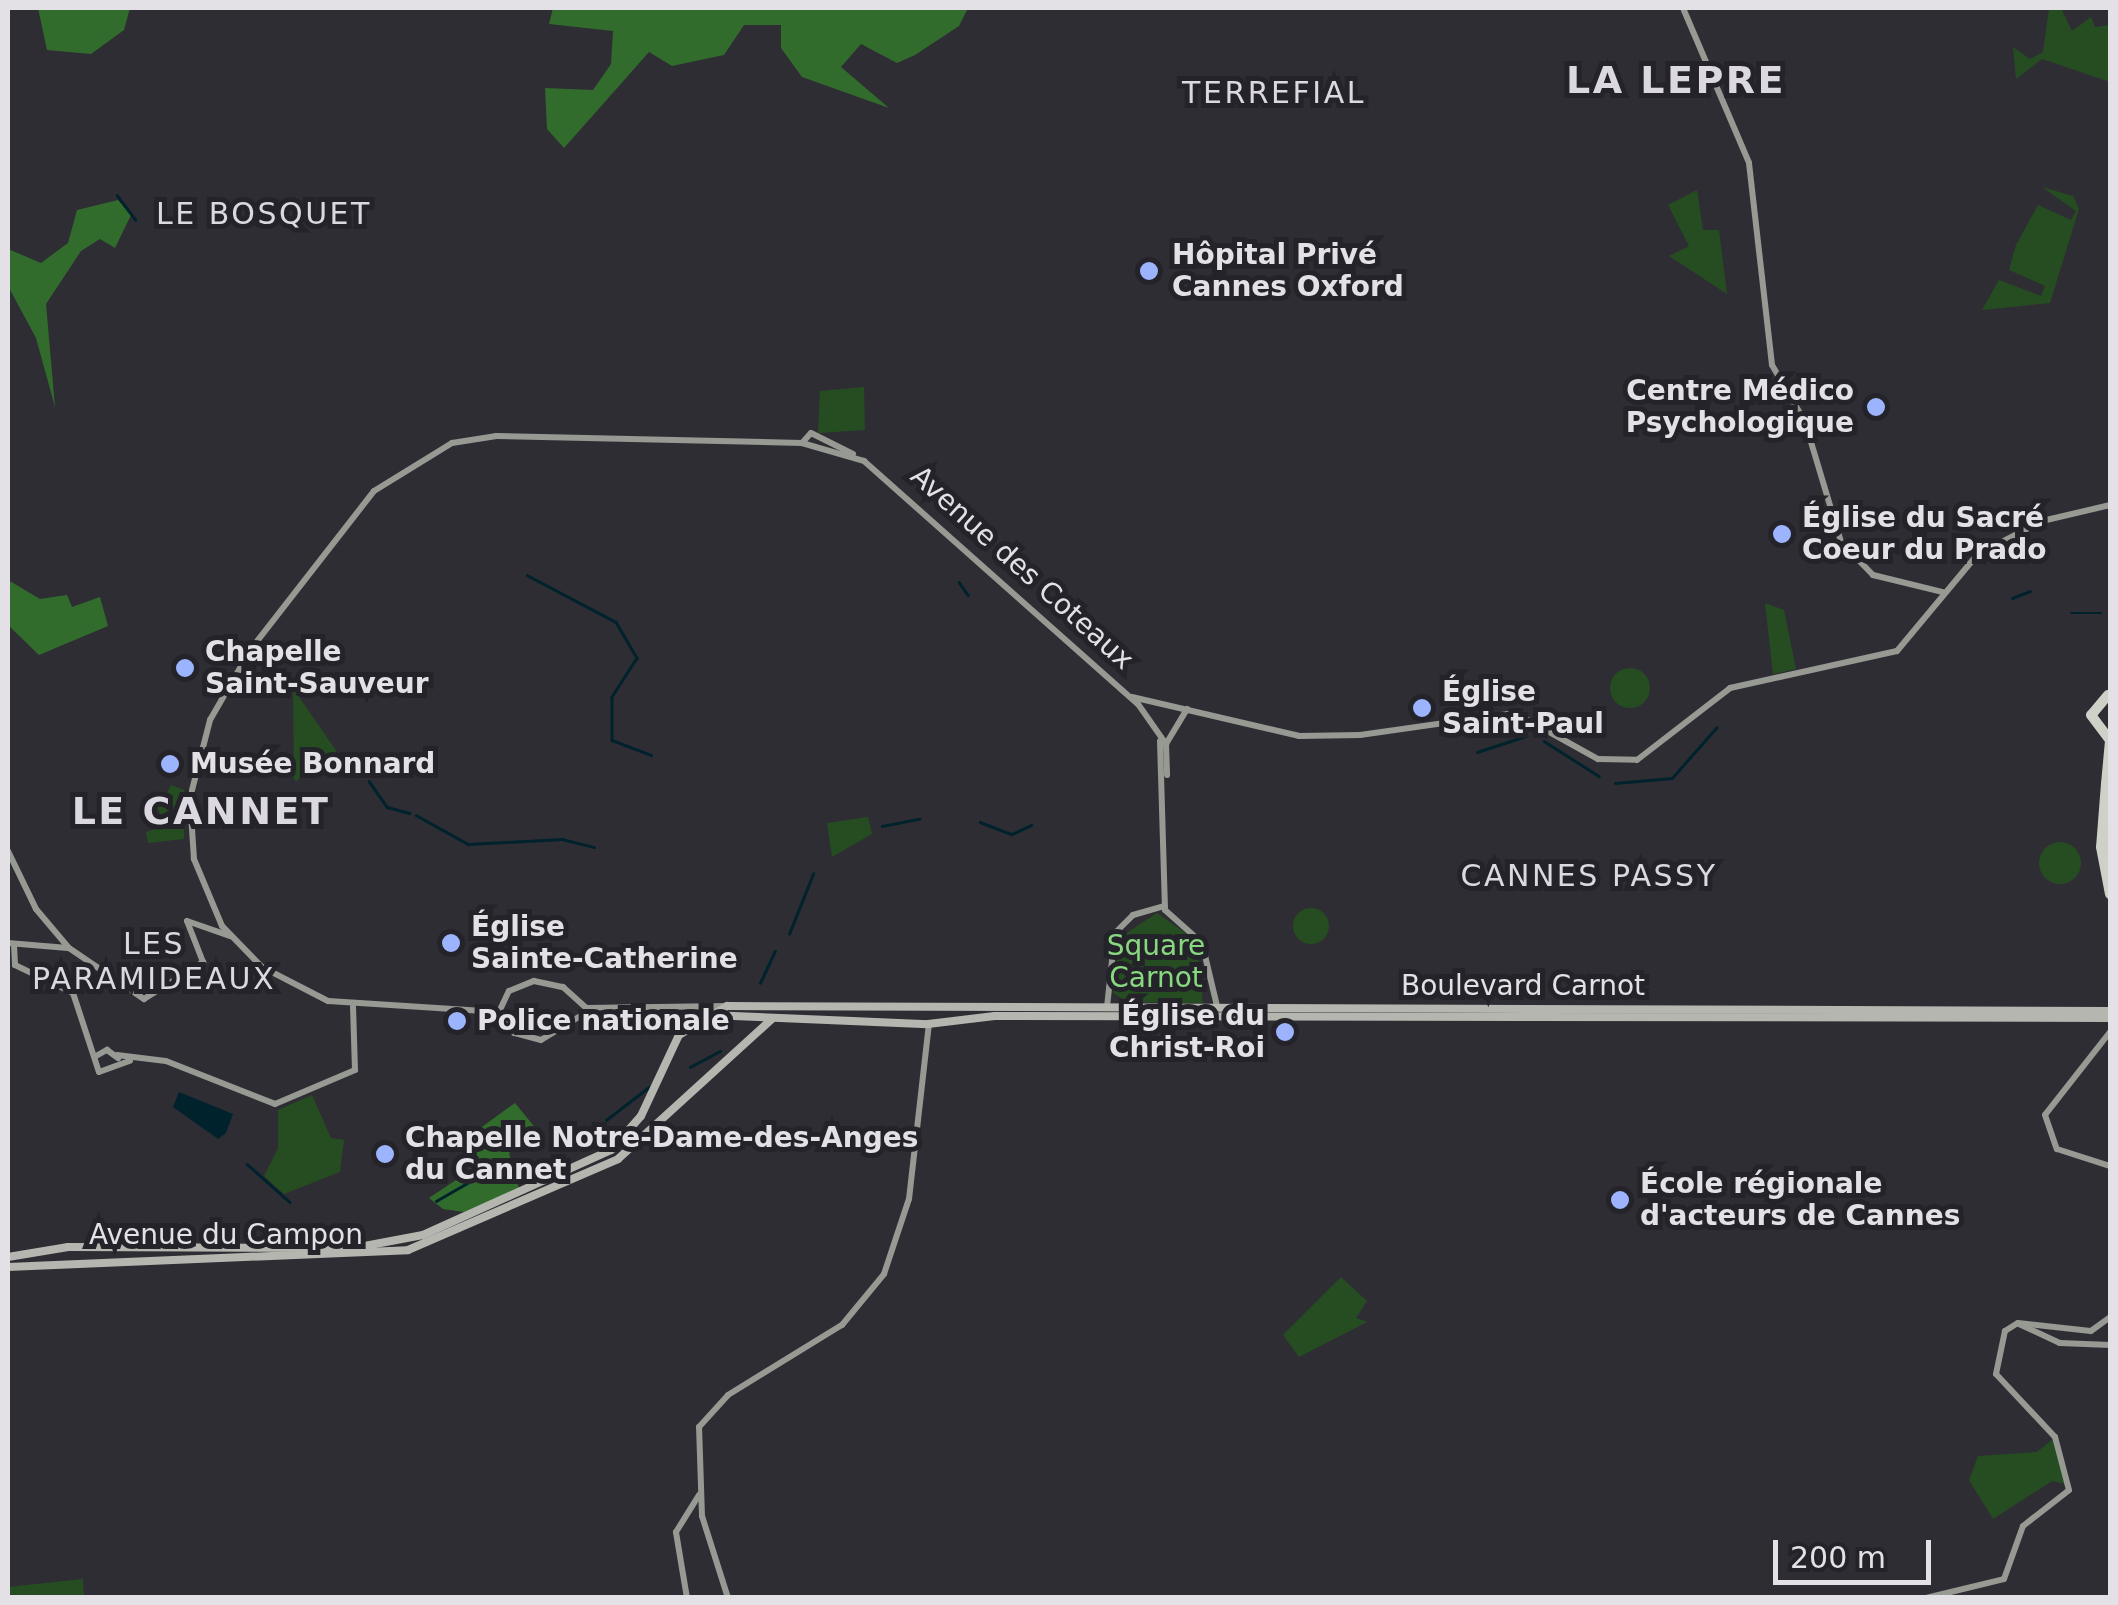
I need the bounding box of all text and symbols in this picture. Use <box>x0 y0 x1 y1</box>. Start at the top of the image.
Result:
district label: LA LEPRE <box>1566 58 1786 104</box>
district label: TERREFIAL <box>1182 75 1366 111</box>
district label: LE BOSQUET <box>156 196 372 232</box>
place label: Hôpital Privé Cannes Oxford <box>1172 238 1404 304</box>
marker: Hôpital Privé Cannes Oxford <box>1136 258 1162 284</box>
place label: Centre Médico Psychologique <box>1626 374 1854 440</box>
marker: Centre Médico Psychologique <box>1863 394 1889 420</box>
street label: Avenue des Coteaux <box>904 459 1140 677</box>
place label: Église du Sacré Coeur du Prado <box>1802 501 2046 567</box>
marker: Église du Sacré Coeur du Prado <box>1771 523 1793 545</box>
place label: Chapelle Saint-Sauveur <box>205 635 429 701</box>
marker: Chapelle Saint-Sauveur <box>174 657 196 679</box>
place label: Église Saint-Paul <box>1442 675 1604 741</box>
marker: Église Saint-Paul <box>1411 697 1433 719</box>
place label: Musée Bonnard <box>190 747 435 781</box>
marker: Musée Bonnard <box>159 753 181 775</box>
district label: LE CANNET <box>72 789 330 835</box>
district label: CANNES PASSY <box>1461 858 1717 894</box>
place label: Église Sainte-Catherine <box>471 910 738 976</box>
district label: LES PARAMIDEAUX <box>32 926 276 996</box>
park label: Square Carnot <box>1107 929 1205 995</box>
marker: Église Sainte-Catherine <box>440 932 462 954</box>
street label: Boulevard Carnot <box>1401 969 1645 1003</box>
place label: Église du Christ-Roi <box>1109 999 1265 1065</box>
place label: Police nationale <box>477 1004 730 1038</box>
marker: Police nationale <box>446 1010 468 1032</box>
marker: Église du Christ-Roi <box>1274 1021 1296 1043</box>
place label: Chapelle Notre-Dame-des-Anges du Cannet <box>405 1121 918 1187</box>
marker: Chapelle Notre-Dame-des-Anges du Cannet <box>374 1143 396 1165</box>
place label: École régionale d'acteurs de Cannes <box>1640 1167 1960 1233</box>
marker: École régionale d'acteurs de Cannes <box>1609 1189 1631 1211</box>
street label: Avenue du Campon <box>89 1218 363 1252</box>
scale bar <box>1778 1520 1936 1582</box>
text: 200 m <box>1790 1540 1886 1575</box>

